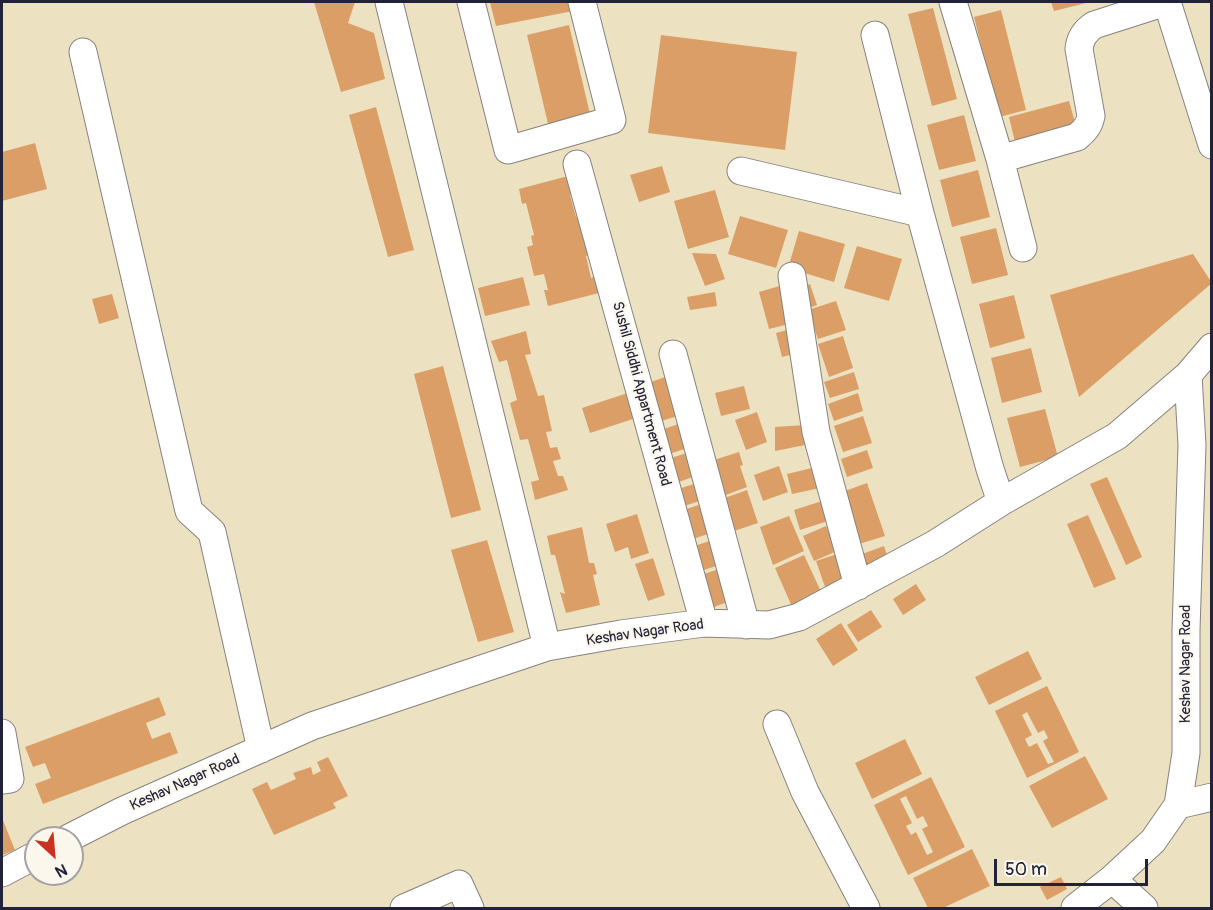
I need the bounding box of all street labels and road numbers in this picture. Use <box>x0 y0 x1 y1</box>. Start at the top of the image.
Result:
street label: Sushil Siddhi Appartment Road <box>608 300 674 488</box>
street label: Keshav Nagar Road <box>1177 605 1195 723</box>
street label: Keshav Nagar Road <box>585 616 705 650</box>
street label: Keshav Nagar Road <box>127 751 243 815</box>

